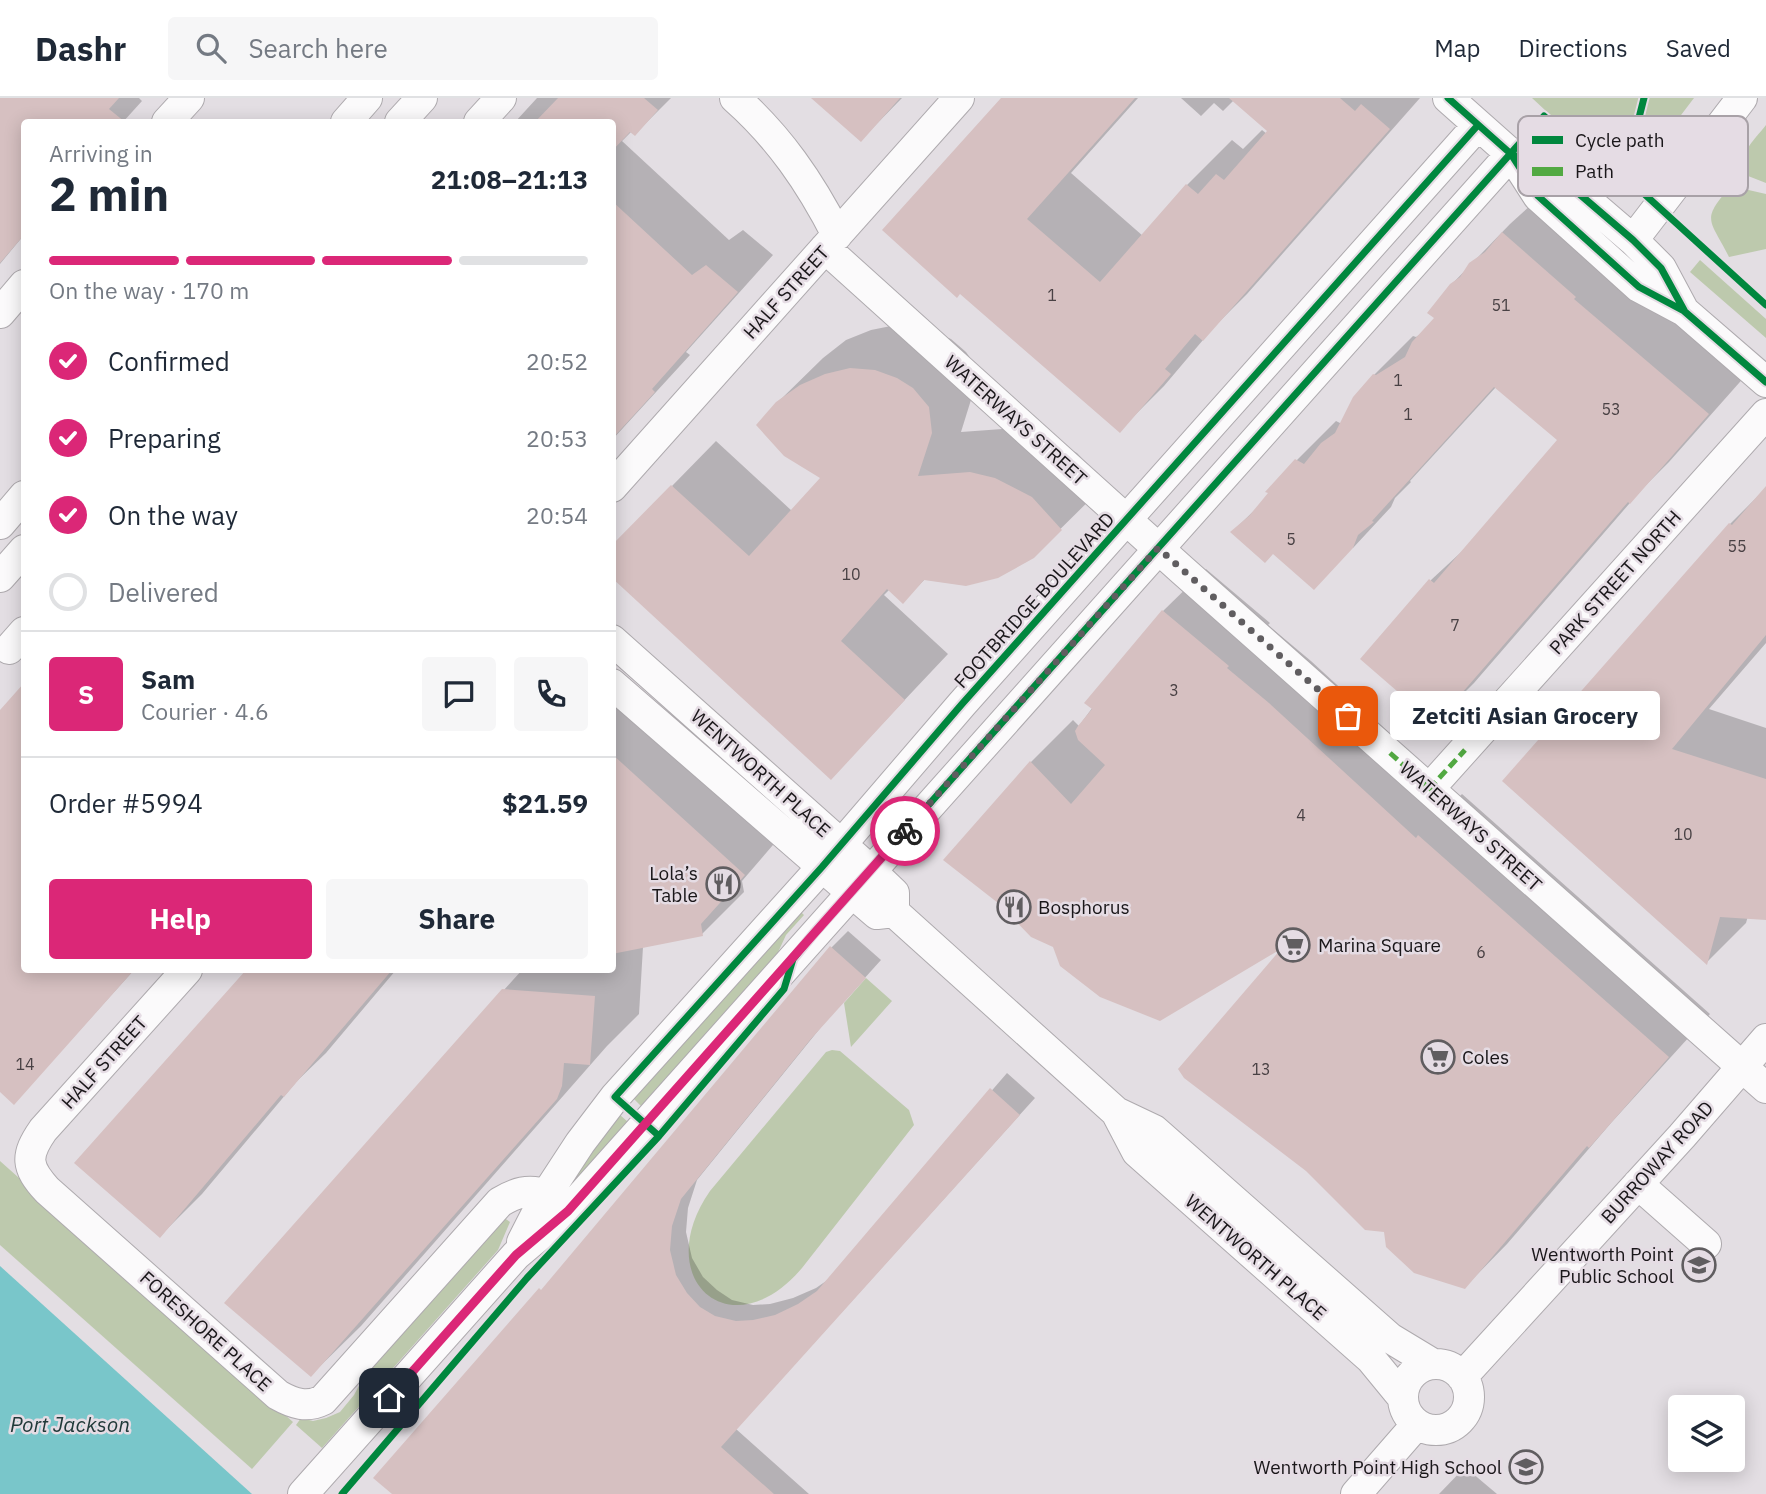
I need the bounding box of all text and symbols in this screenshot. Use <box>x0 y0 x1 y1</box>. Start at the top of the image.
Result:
search box <box>168 17 658 80</box>
text: Dashr <box>35 27 126 70</box>
icon: search <box>192 29 230 67</box>
text: Search here <box>248 31 388 65</box>
text: Map <box>1434 32 1480 64</box>
text: Directions <box>1518 32 1628 64</box>
text: Saved <box>1666 32 1731 64</box>
legend <box>1518 116 1748 196</box>
text: Cycle path <box>1575 128 1664 152</box>
text: Arriving in <box>49 138 153 168</box>
text: Path <box>1575 159 1614 183</box>
text: 21:08–21:13 <box>431 162 588 196</box>
text: 2 min <box>49 164 169 224</box>
street label: HALF STREET <box>738 240 834 344</box>
text: On the way · 170 m <box>49 275 249 305</box>
house number: 1 <box>1047 285 1057 305</box>
house number: 51 <box>1491 295 1511 315</box>
icon: check <box>49 342 87 380</box>
text: Confirmed <box>108 344 230 378</box>
text: 20:52 <box>526 346 588 376</box>
street label: WATERWAYS STREET <box>940 350 1092 490</box>
house number: 1 <box>1393 370 1403 390</box>
house number: 53 <box>1601 399 1621 419</box>
house number: 1 <box>1403 404 1413 424</box>
icon: check <box>49 419 87 457</box>
text: Preparing <box>108 421 221 455</box>
text: 20:53 <box>526 423 588 453</box>
icon: check <box>49 496 87 534</box>
text: On the way <box>108 498 238 532</box>
text: 20:54 <box>526 500 588 530</box>
street label: PARK STREET NORTH <box>1544 505 1686 659</box>
street label: FOOTBRIDGE BOULEVARD <box>949 507 1119 693</box>
house number: 5 <box>1286 529 1296 549</box>
house number: 55 <box>1727 536 1747 556</box>
house number: 10 <box>841 564 861 584</box>
text: Delivered <box>108 575 219 609</box>
house number: 7 <box>1450 615 1460 635</box>
button: chat <box>422 657 496 731</box>
button: phone <box>514 657 588 731</box>
text: Sam <box>141 662 195 696</box>
text: S <box>78 677 94 711</box>
house number: 3 <box>1169 680 1179 700</box>
pin <box>1318 686 1378 746</box>
callout: Zetciti Asian Grocery <box>1390 692 1660 740</box>
text: Courier · 4.6 <box>141 696 269 726</box>
icon: bag <box>1329 697 1367 735</box>
text: Zetciti Asian Grocery <box>1412 700 1638 730</box>
street label: WENTWORTH PLACE <box>686 704 836 842</box>
street label: WATERWAYS STREET <box>1395 756 1547 896</box>
text: Order #5994 <box>49 786 203 820</box>
text: $21.59 <box>502 786 588 820</box>
courier <box>870 796 940 866</box>
house number: 4 <box>1296 805 1306 825</box>
icon: bike <box>886 812 924 850</box>
house number: 10 <box>1673 824 1693 844</box>
place label: Lola’s Table <box>649 861 698 907</box>
restaurant icon: Lola’s Table <box>704 865 742 903</box>
button: Help <box>49 879 312 959</box>
button: Share <box>326 879 588 959</box>
restaurant icon: Bosphorus <box>995 888 1033 926</box>
place label: Bosphorus <box>1038 895 1130 919</box>
supermarket icon: Marina Square <box>1274 926 1312 964</box>
place label: Marina Square <box>1318 933 1441 957</box>
house number: 6 <box>1476 942 1486 962</box>
street label: HALF STREET <box>56 1010 152 1114</box>
supermarket icon: Coles <box>1419 1038 1457 1076</box>
place label: Coles <box>1462 1045 1509 1069</box>
house number: 14 <box>15 1054 35 1074</box>
house number: 13 <box>1251 1059 1271 1079</box>
street label: BURROWAY ROAD <box>1596 1096 1718 1228</box>
street label: WENTWORTH PLACE <box>1180 1189 1332 1325</box>
place label: Wentworth Point Public School <box>1531 1242 1674 1288</box>
school or university icon: Wentworth Point Public School <box>1680 1246 1718 1284</box>
street label: FORESHORE PLACE <box>135 1266 277 1396</box>
pin <box>359 1368 419 1428</box>
icon: home <box>370 1379 408 1417</box>
map controls <box>1668 1395 1745 1472</box>
button: layers <box>1668 1395 1745 1472</box>
water label: Port Jackson <box>10 1410 130 1438</box>
school or university icon: Wentworth Point High School <box>1507 1448 1545 1486</box>
place label: Wentworth Point High School <box>1254 1455 1502 1479</box>

